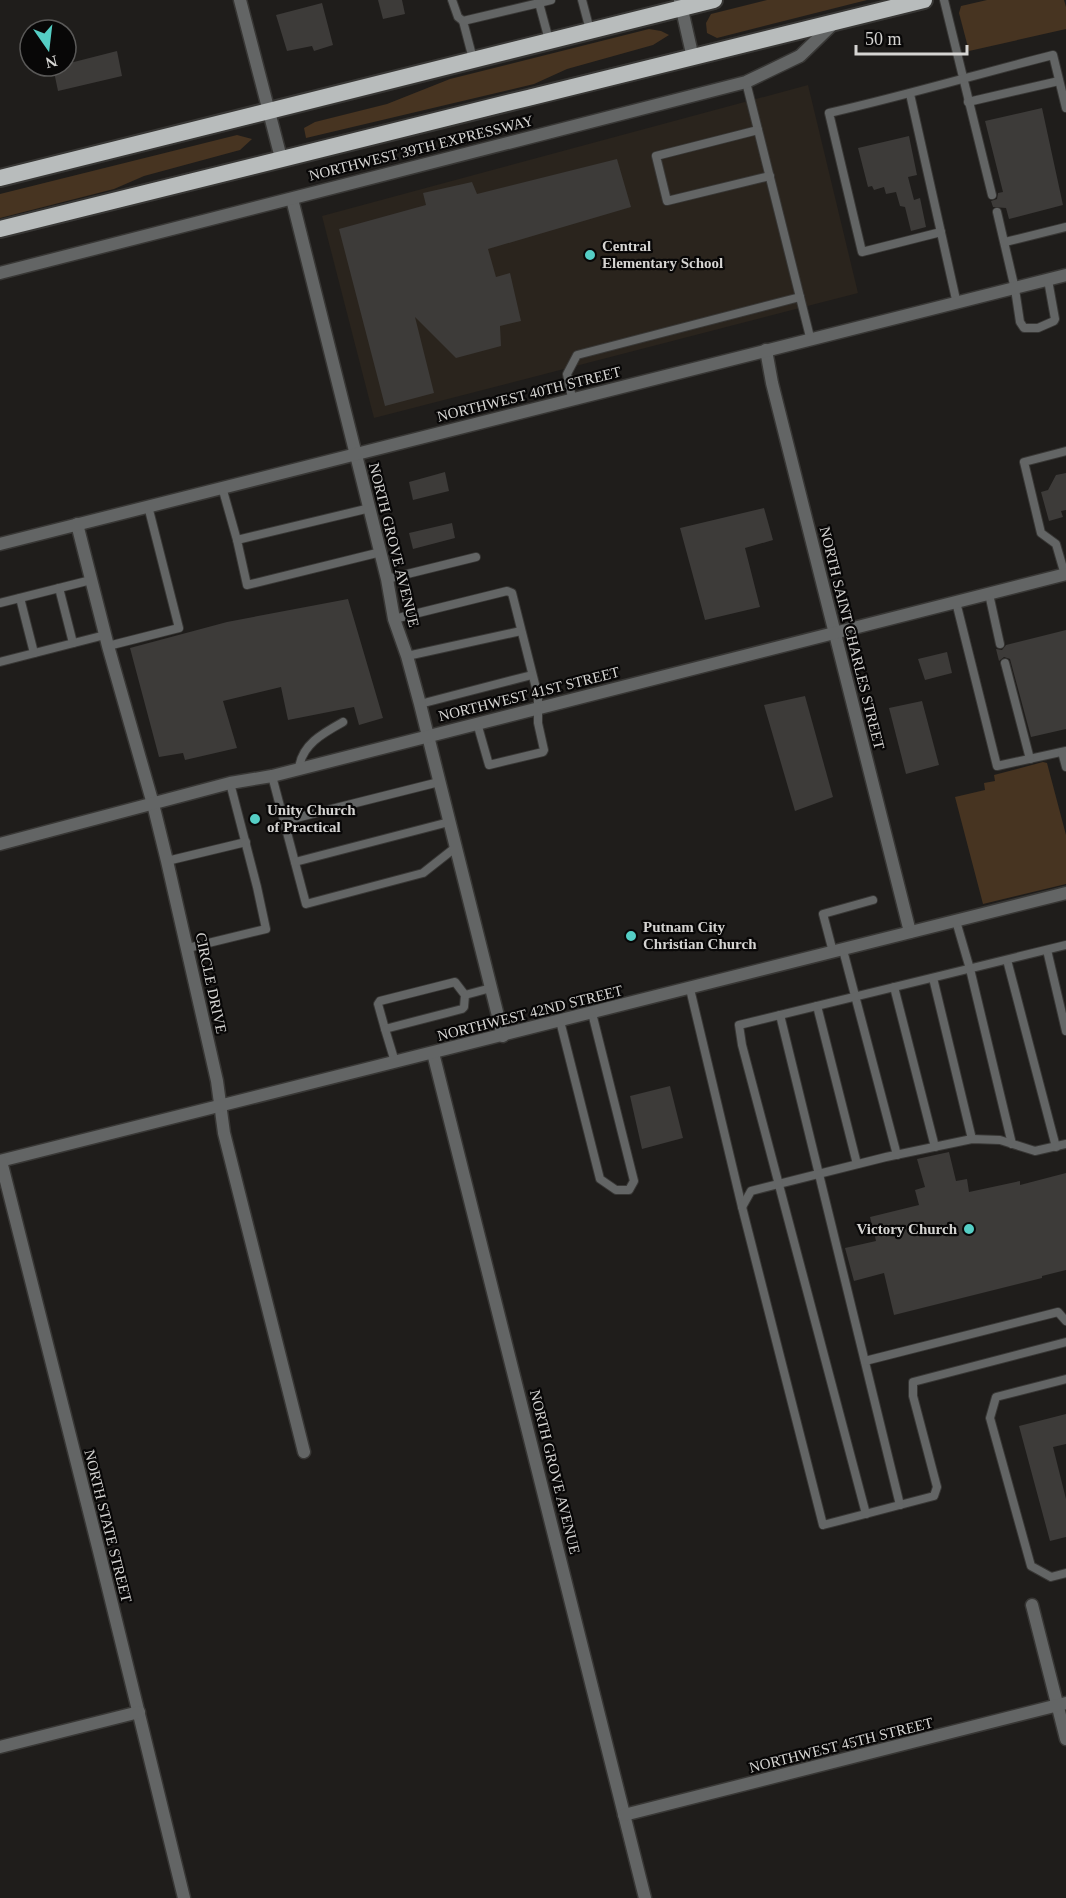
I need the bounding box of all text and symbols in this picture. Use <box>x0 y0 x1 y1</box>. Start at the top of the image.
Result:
north arrow <box>18 18 78 78</box>
scale bar <box>856 18 967 56</box>
text: 50 m <box>865 29 902 49</box>
text: N <box>43 52 59 72</box>
street label: NORTHWEST 39TH EXPRESSWAY <box>307 112 535 184</box>
place label: Central Elementary School <box>602 238 723 271</box>
marker: Central Elementary School <box>583 248 597 262</box>
street label: NORTHWEST 40TH STREET <box>435 363 623 425</box>
street label: NORTH GROVE AVENUE <box>366 461 422 629</box>
street label: NORTH SAINT CHARLES STREET <box>817 525 887 751</box>
street label: NORTHWEST 41ST STREET <box>437 664 621 724</box>
place label: Unity Church of Practical <box>267 802 356 835</box>
marker: Unity Church of Practical <box>248 812 262 826</box>
place label: Putnam City Christian Church <box>643 919 757 952</box>
marker: Putnam City Christian Church <box>624 929 638 943</box>
street label: CIRCLE DRIVE <box>192 931 230 1035</box>
street label: NORTHWEST 42ND STREET <box>436 982 624 1044</box>
place label: Victory Church <box>857 1221 958 1237</box>
marker: Victory Church <box>962 1222 976 1236</box>
street label: NORTH GROVE AVENUE <box>527 1388 583 1556</box>
street label: NORTH STATE STREET <box>81 1448 135 1604</box>
street label: NORTHWEST 45TH STREET <box>747 1714 935 1776</box>

